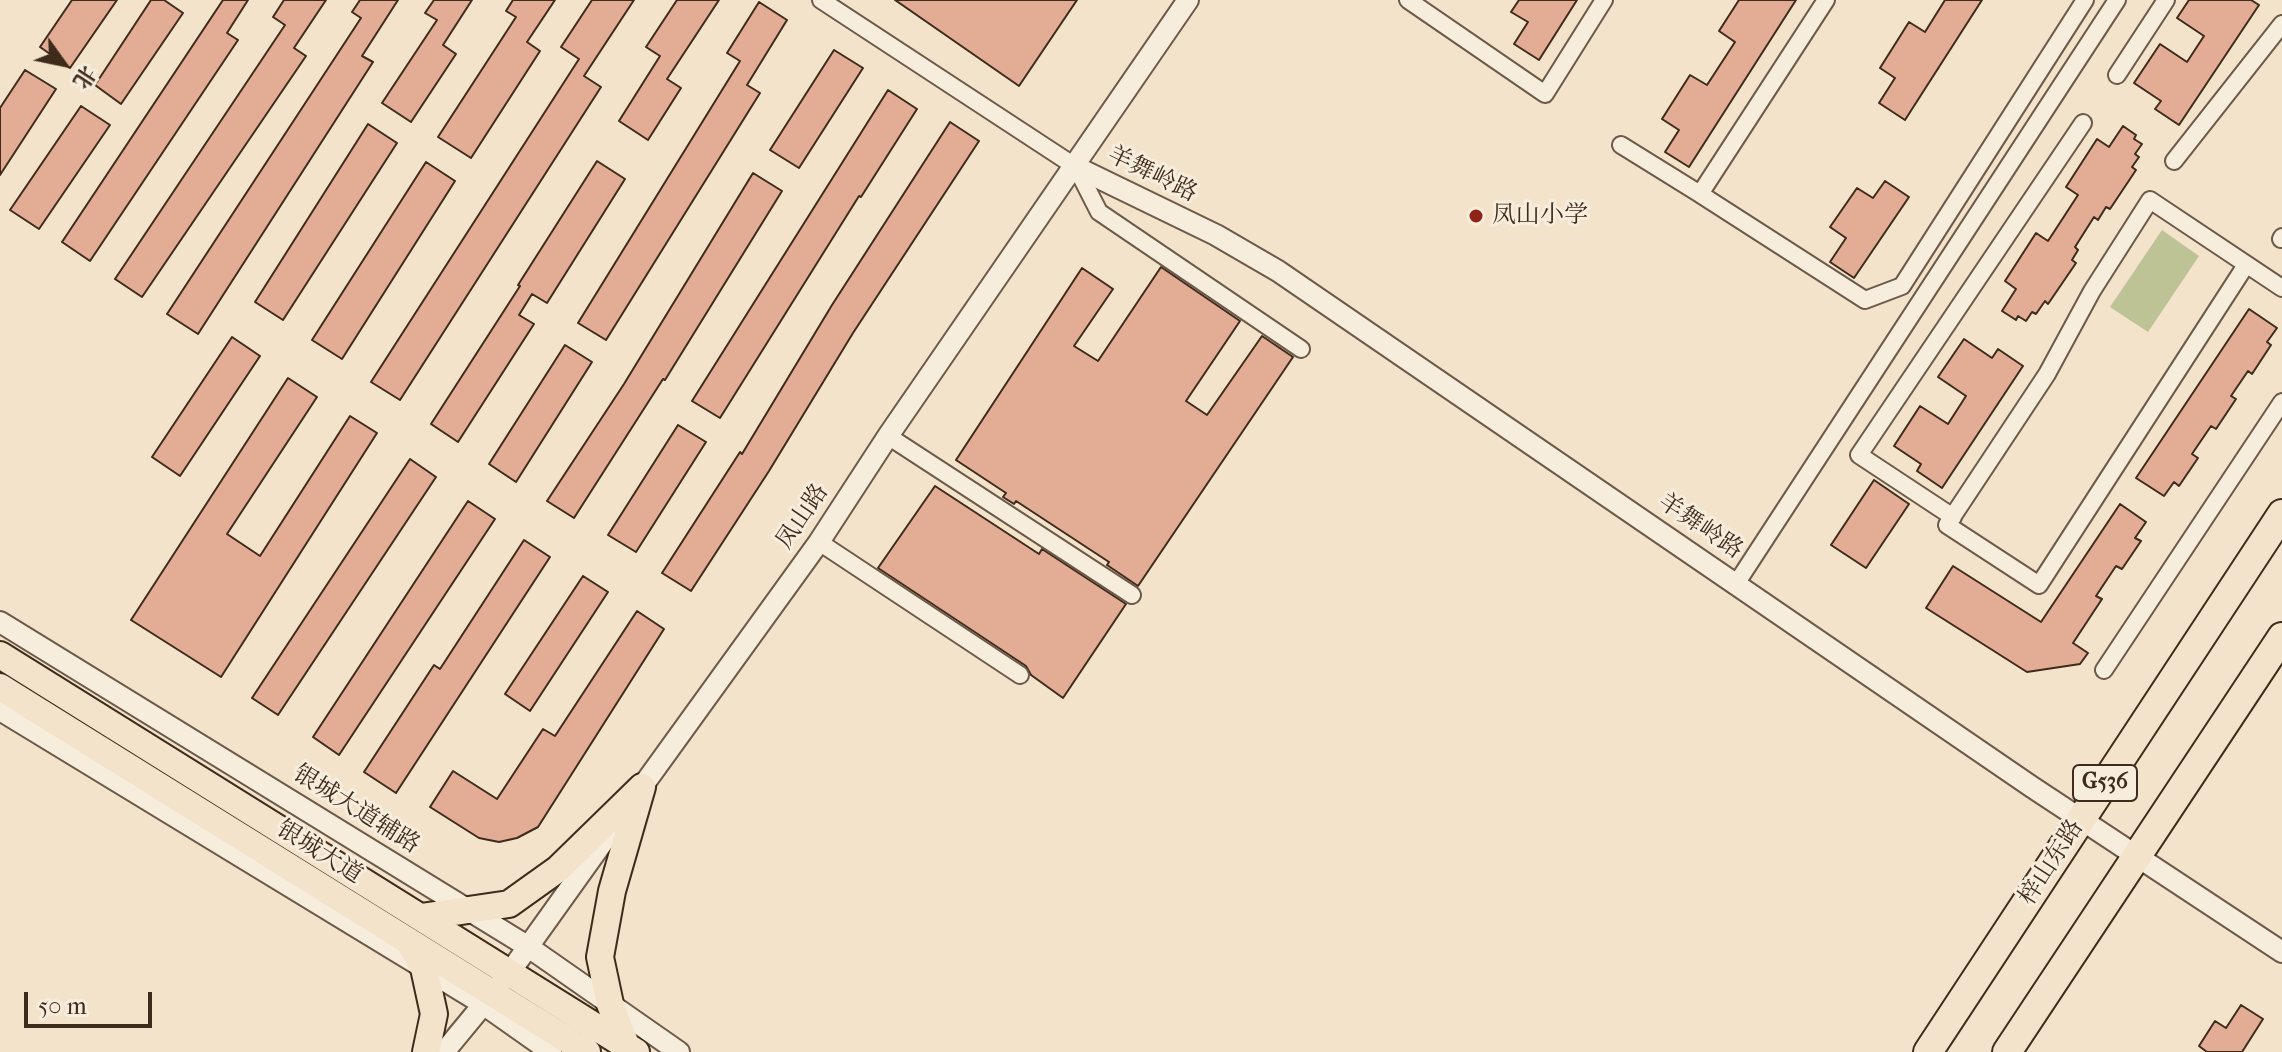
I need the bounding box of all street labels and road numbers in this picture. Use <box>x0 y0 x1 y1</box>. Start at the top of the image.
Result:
street label: 羊舞岭路 <box>1103 141 1201 209</box>
street label: 凤山路 <box>771 479 835 555</box>
street label: 羊舞岭路 <box>1652 488 1748 566</box>
street label: 银城大道辅路 <box>287 760 425 860</box>
road number: G536 <box>2073 765 2137 801</box>
street label: 银城大道 <box>271 815 367 891</box>
street label: 梓山东路 <box>2014 815 2090 911</box>

